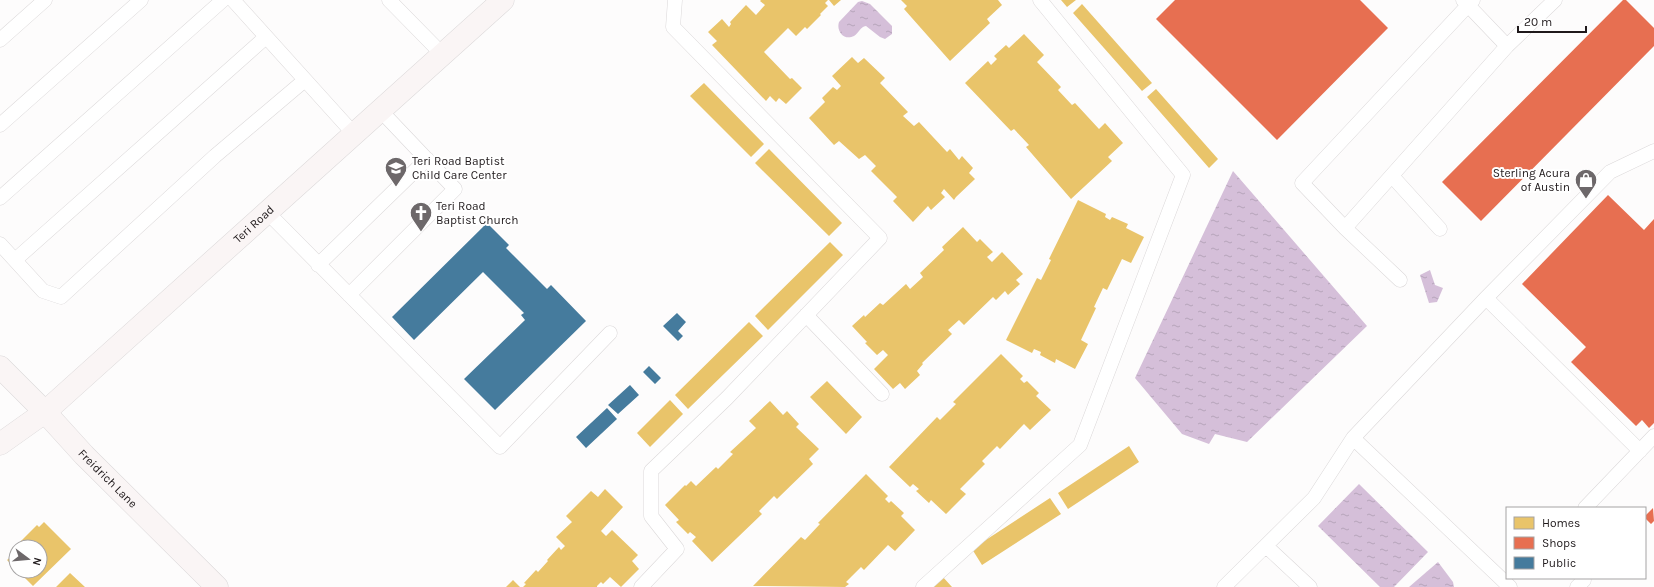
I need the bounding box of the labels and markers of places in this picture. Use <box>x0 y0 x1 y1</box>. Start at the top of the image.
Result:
place label: Teri Road Baptist Child Care Center <box>412 154 507 182</box>
school or university icon: Teri Road Baptist Child Care Center <box>383 155 409 188</box>
place label: Sterling Acura of Austin <box>1493 166 1570 194</box>
shop icon: Sterling Acura of Austin <box>1573 167 1599 200</box>
place label: Teri Road Baptist Church <box>436 199 518 227</box>
church icon: Teri Road Baptist Church <box>408 200 434 233</box>

